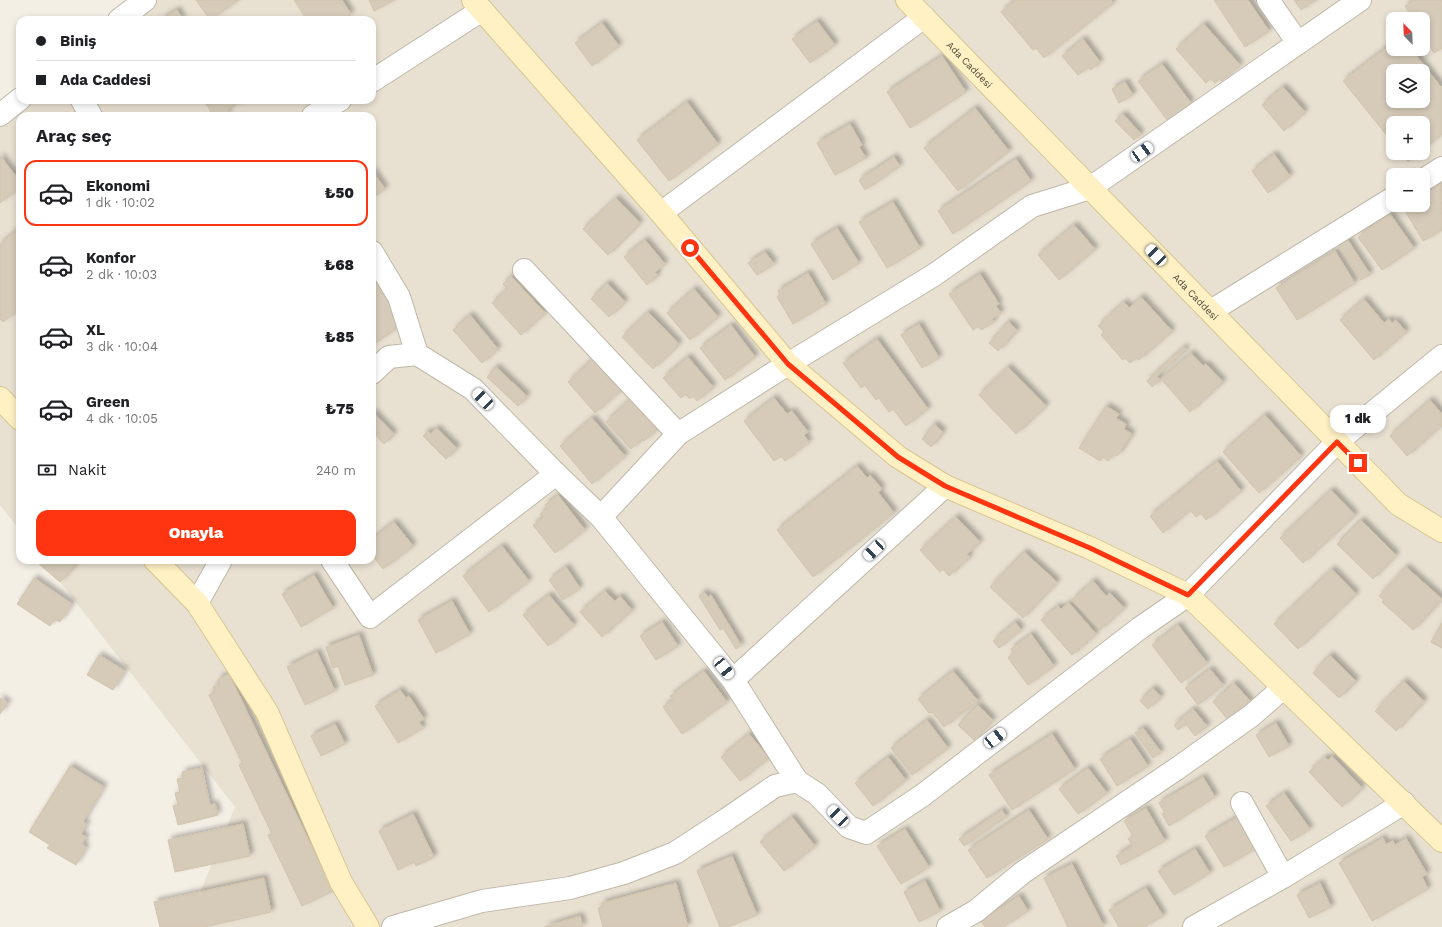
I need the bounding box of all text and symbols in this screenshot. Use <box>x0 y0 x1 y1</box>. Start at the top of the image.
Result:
north arrow <box>1386 12 1430 56</box>
map controls <box>1386 12 1430 212</box>
text: Biniş <box>60 32 96 50</box>
street label: Ada Caddesi <box>945 39 995 90</box>
button: layers <box>1386 64 1430 108</box>
text: Ada Caddesi <box>60 71 151 89</box>
button: + <box>1386 116 1430 160</box>
text: Araç seç <box>36 125 112 146</box>
car <box>1129 140 1155 164</box>
button: − <box>1386 168 1430 212</box>
icon: car <box>38 175 74 211</box>
text: Ekonomi <box>86 177 150 195</box>
text: ₺50 <box>325 184 354 202</box>
text: 1 dk · 10:02 <box>86 195 155 210</box>
route start <box>681 239 699 257</box>
car <box>1143 242 1169 268</box>
icon: car <box>38 247 74 283</box>
text: Konfor <box>86 249 136 267</box>
text: ₺68 <box>324 256 354 274</box>
text: 2 dk · 10:03 <box>86 267 157 282</box>
street label: Ada Caddesi <box>1171 271 1221 322</box>
icon: car <box>38 319 74 355</box>
text: XL <box>86 321 105 339</box>
text: ₺85 <box>325 328 354 346</box>
text: 3 dk · 10:04 <box>86 339 158 354</box>
car <box>470 386 496 412</box>
icon: car <box>38 391 74 427</box>
text: Green <box>86 393 130 411</box>
text: ₺75 <box>325 400 354 418</box>
callout: 1 dk <box>1330 405 1386 433</box>
text: 4 dk · 10:05 <box>86 411 158 426</box>
text: 1 dk <box>1345 411 1371 426</box>
route end <box>1349 454 1367 472</box>
icon: cash <box>36 459 58 481</box>
text: Nakit <box>68 461 106 479</box>
text: 240 m <box>316 463 356 478</box>
button: Onayla <box>36 510 356 556</box>
car <box>861 537 887 563</box>
car <box>712 655 736 681</box>
car <box>982 726 1008 750</box>
car <box>825 803 851 829</box>

